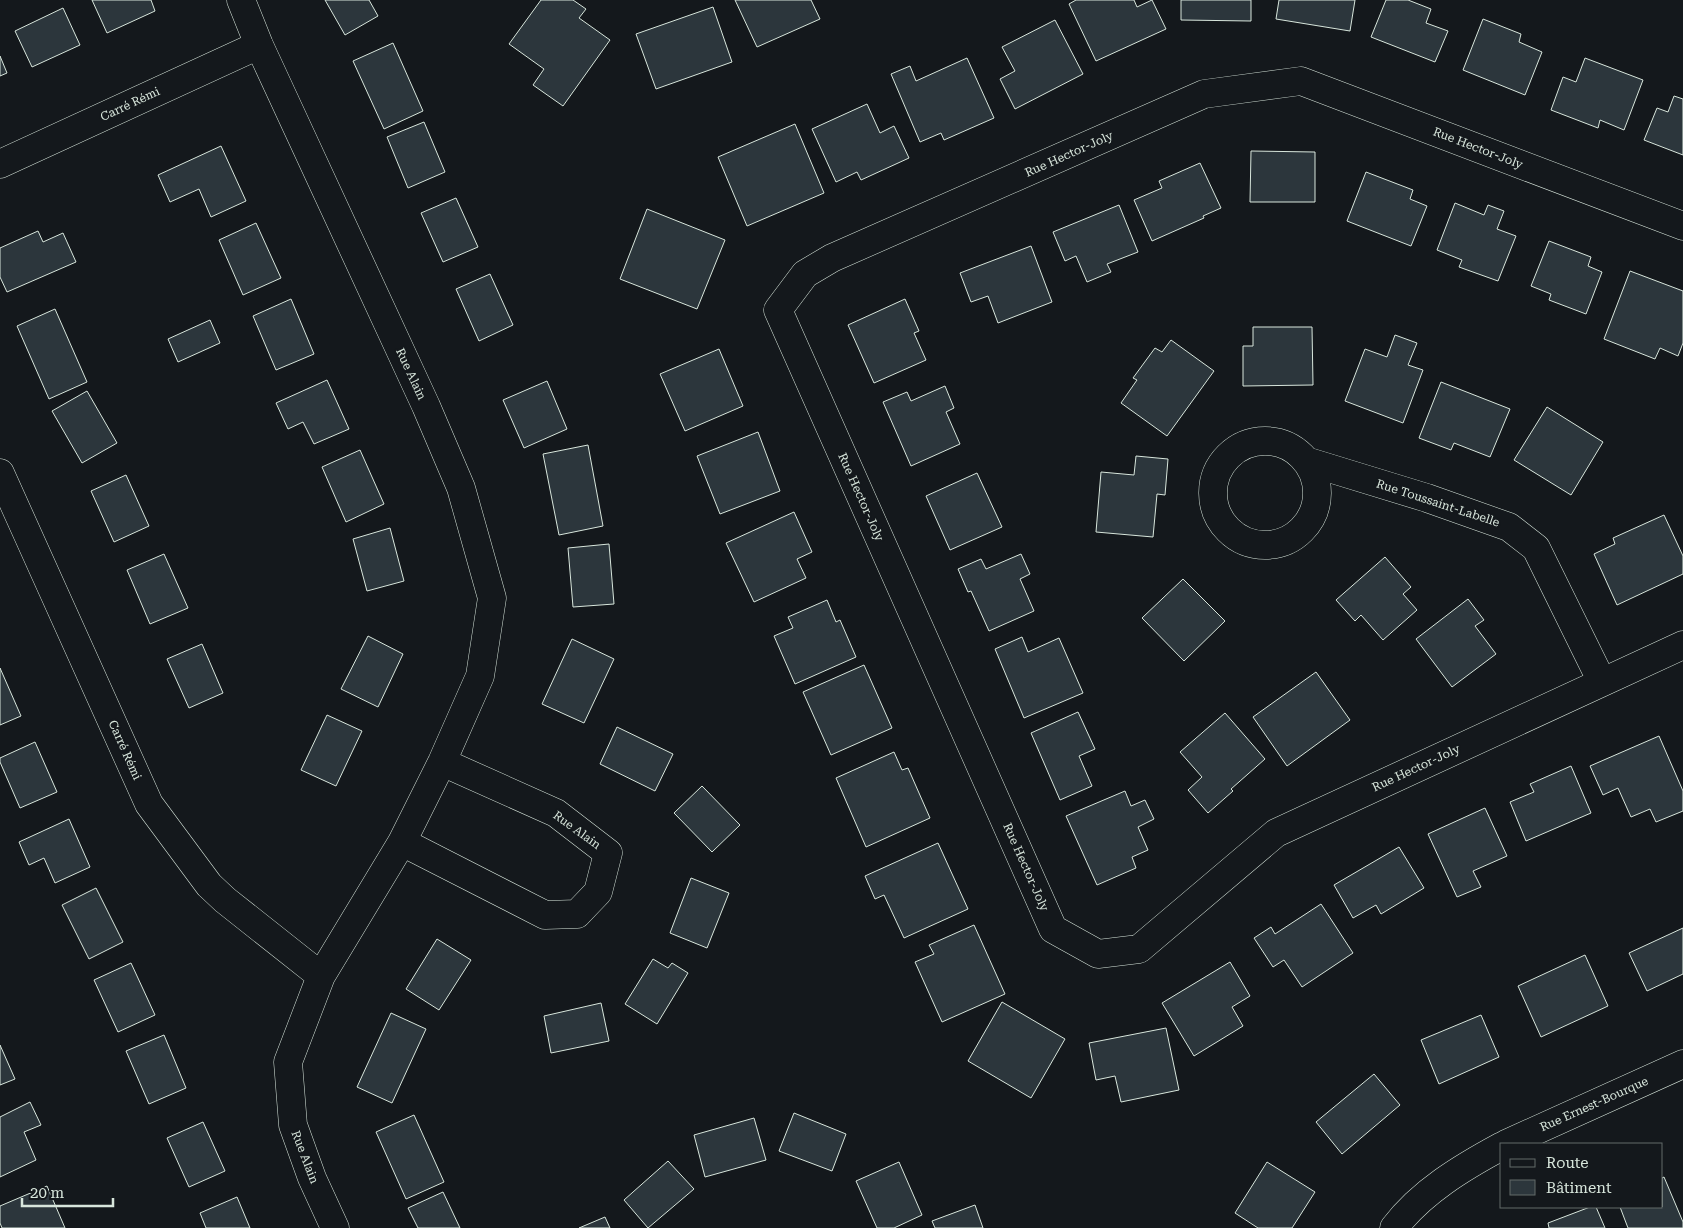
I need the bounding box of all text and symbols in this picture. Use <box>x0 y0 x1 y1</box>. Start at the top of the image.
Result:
street label: Carré Rémi <box>98 84 162 124</box>
street label: Rue Hector-Joly <box>1431 124 1526 172</box>
street label: Rue Hector-Joly <box>1023 128 1116 180</box>
street label: Rue Alain <box>393 346 429 402</box>
street label: Rue Hector-Joly <box>835 451 887 544</box>
street label: Rue Toussaint-Labelle <box>1375 476 1502 530</box>
street label: Carré Rémi <box>106 718 144 782</box>
street label: Rue Hector-Joly <box>1370 741 1463 794</box>
street label: Rue Alain <box>550 808 604 852</box>
street label: Rue Hector-Joly <box>1000 821 1052 914</box>
street label: Rue Ernest-Bourque <box>1538 1074 1651 1134</box>
street label: Rue Alain <box>289 1129 322 1186</box>
legend <box>1500 1143 1663 1208</box>
text: Route <box>1546 1154 1588 1172</box>
scale bar <box>22 1176 114 1208</box>
text: Bâtiment <box>1546 1179 1612 1197</box>
text: 20 m <box>30 1184 65 1202</box>

